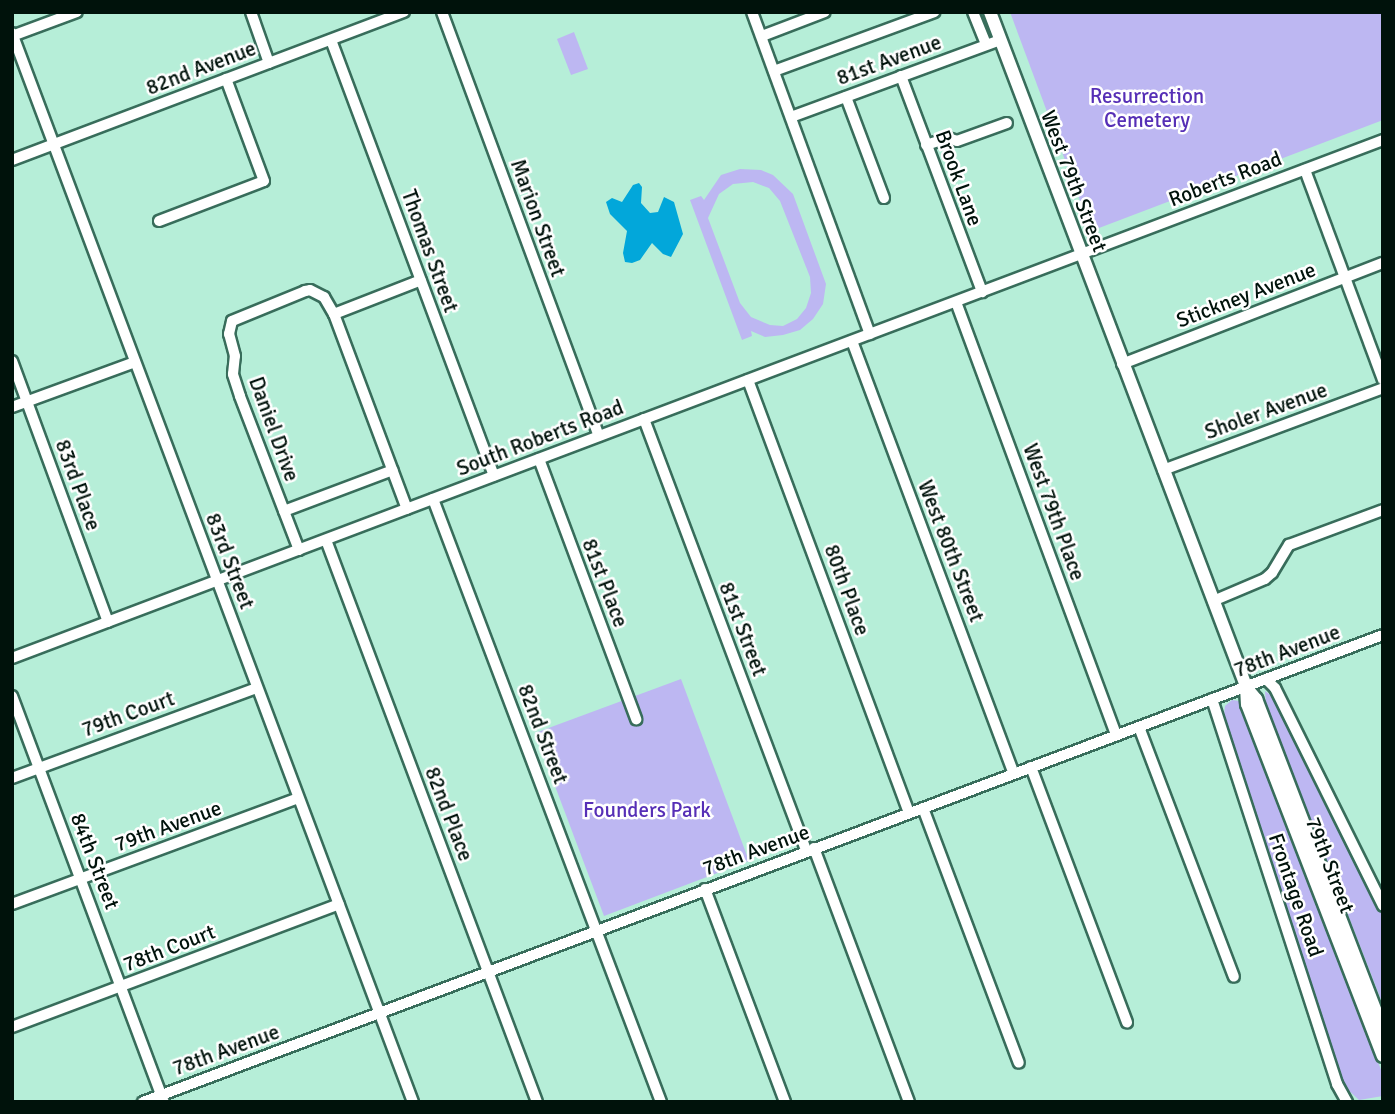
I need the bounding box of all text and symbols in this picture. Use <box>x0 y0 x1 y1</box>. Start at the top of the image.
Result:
street label: 81st Avenue <box>833 29 945 91</box>
street label: 82nd Avenue <box>143 36 259 100</box>
park label: Resurrection Cemetery <box>1090 83 1204 133</box>
street label: West 79th Street <box>1035 107 1113 255</box>
street label: Brook Lane <box>930 127 988 229</box>
street label: Roberts Road <box>1165 146 1285 212</box>
street label: Marion Street <box>505 156 571 280</box>
street label: Thomas Street <box>396 186 464 316</box>
street label: Stickney Avenue <box>1173 257 1319 333</box>
street label: Daniel Drive <box>243 373 305 485</box>
street label: Sholer Avenue <box>1201 377 1331 445</box>
street label: South Roberts Road <box>453 395 627 481</box>
street label: 83rd Place <box>50 436 106 534</box>
street label: West 79th Place <box>1018 440 1090 584</box>
street label: West 80th Street <box>912 477 990 625</box>
street label: 83rd Street <box>200 509 260 613</box>
street label: 81st Place <box>577 535 633 631</box>
street label: 80th Place <box>819 541 875 639</box>
street label: 81st Street <box>714 578 772 680</box>
street label: 78th Avenue <box>1230 619 1344 683</box>
street label: 82nd Street <box>512 681 574 787</box>
street label: 79th Court <box>78 686 178 742</box>
street label: 82nd Place <box>420 763 478 865</box>
street label: 79th Avenue <box>111 795 225 857</box>
park label: Founders Park <box>583 797 711 823</box>
street label: 84th Street <box>65 809 125 913</box>
street label: 79th Street <box>1300 813 1360 917</box>
street label: 78th Avenue <box>699 819 813 881</box>
street label: Frontage Road <box>1263 830 1329 960</box>
street label: 78th Court <box>119 919 219 977</box>
street label: 78th Avenue <box>169 1019 283 1081</box>

